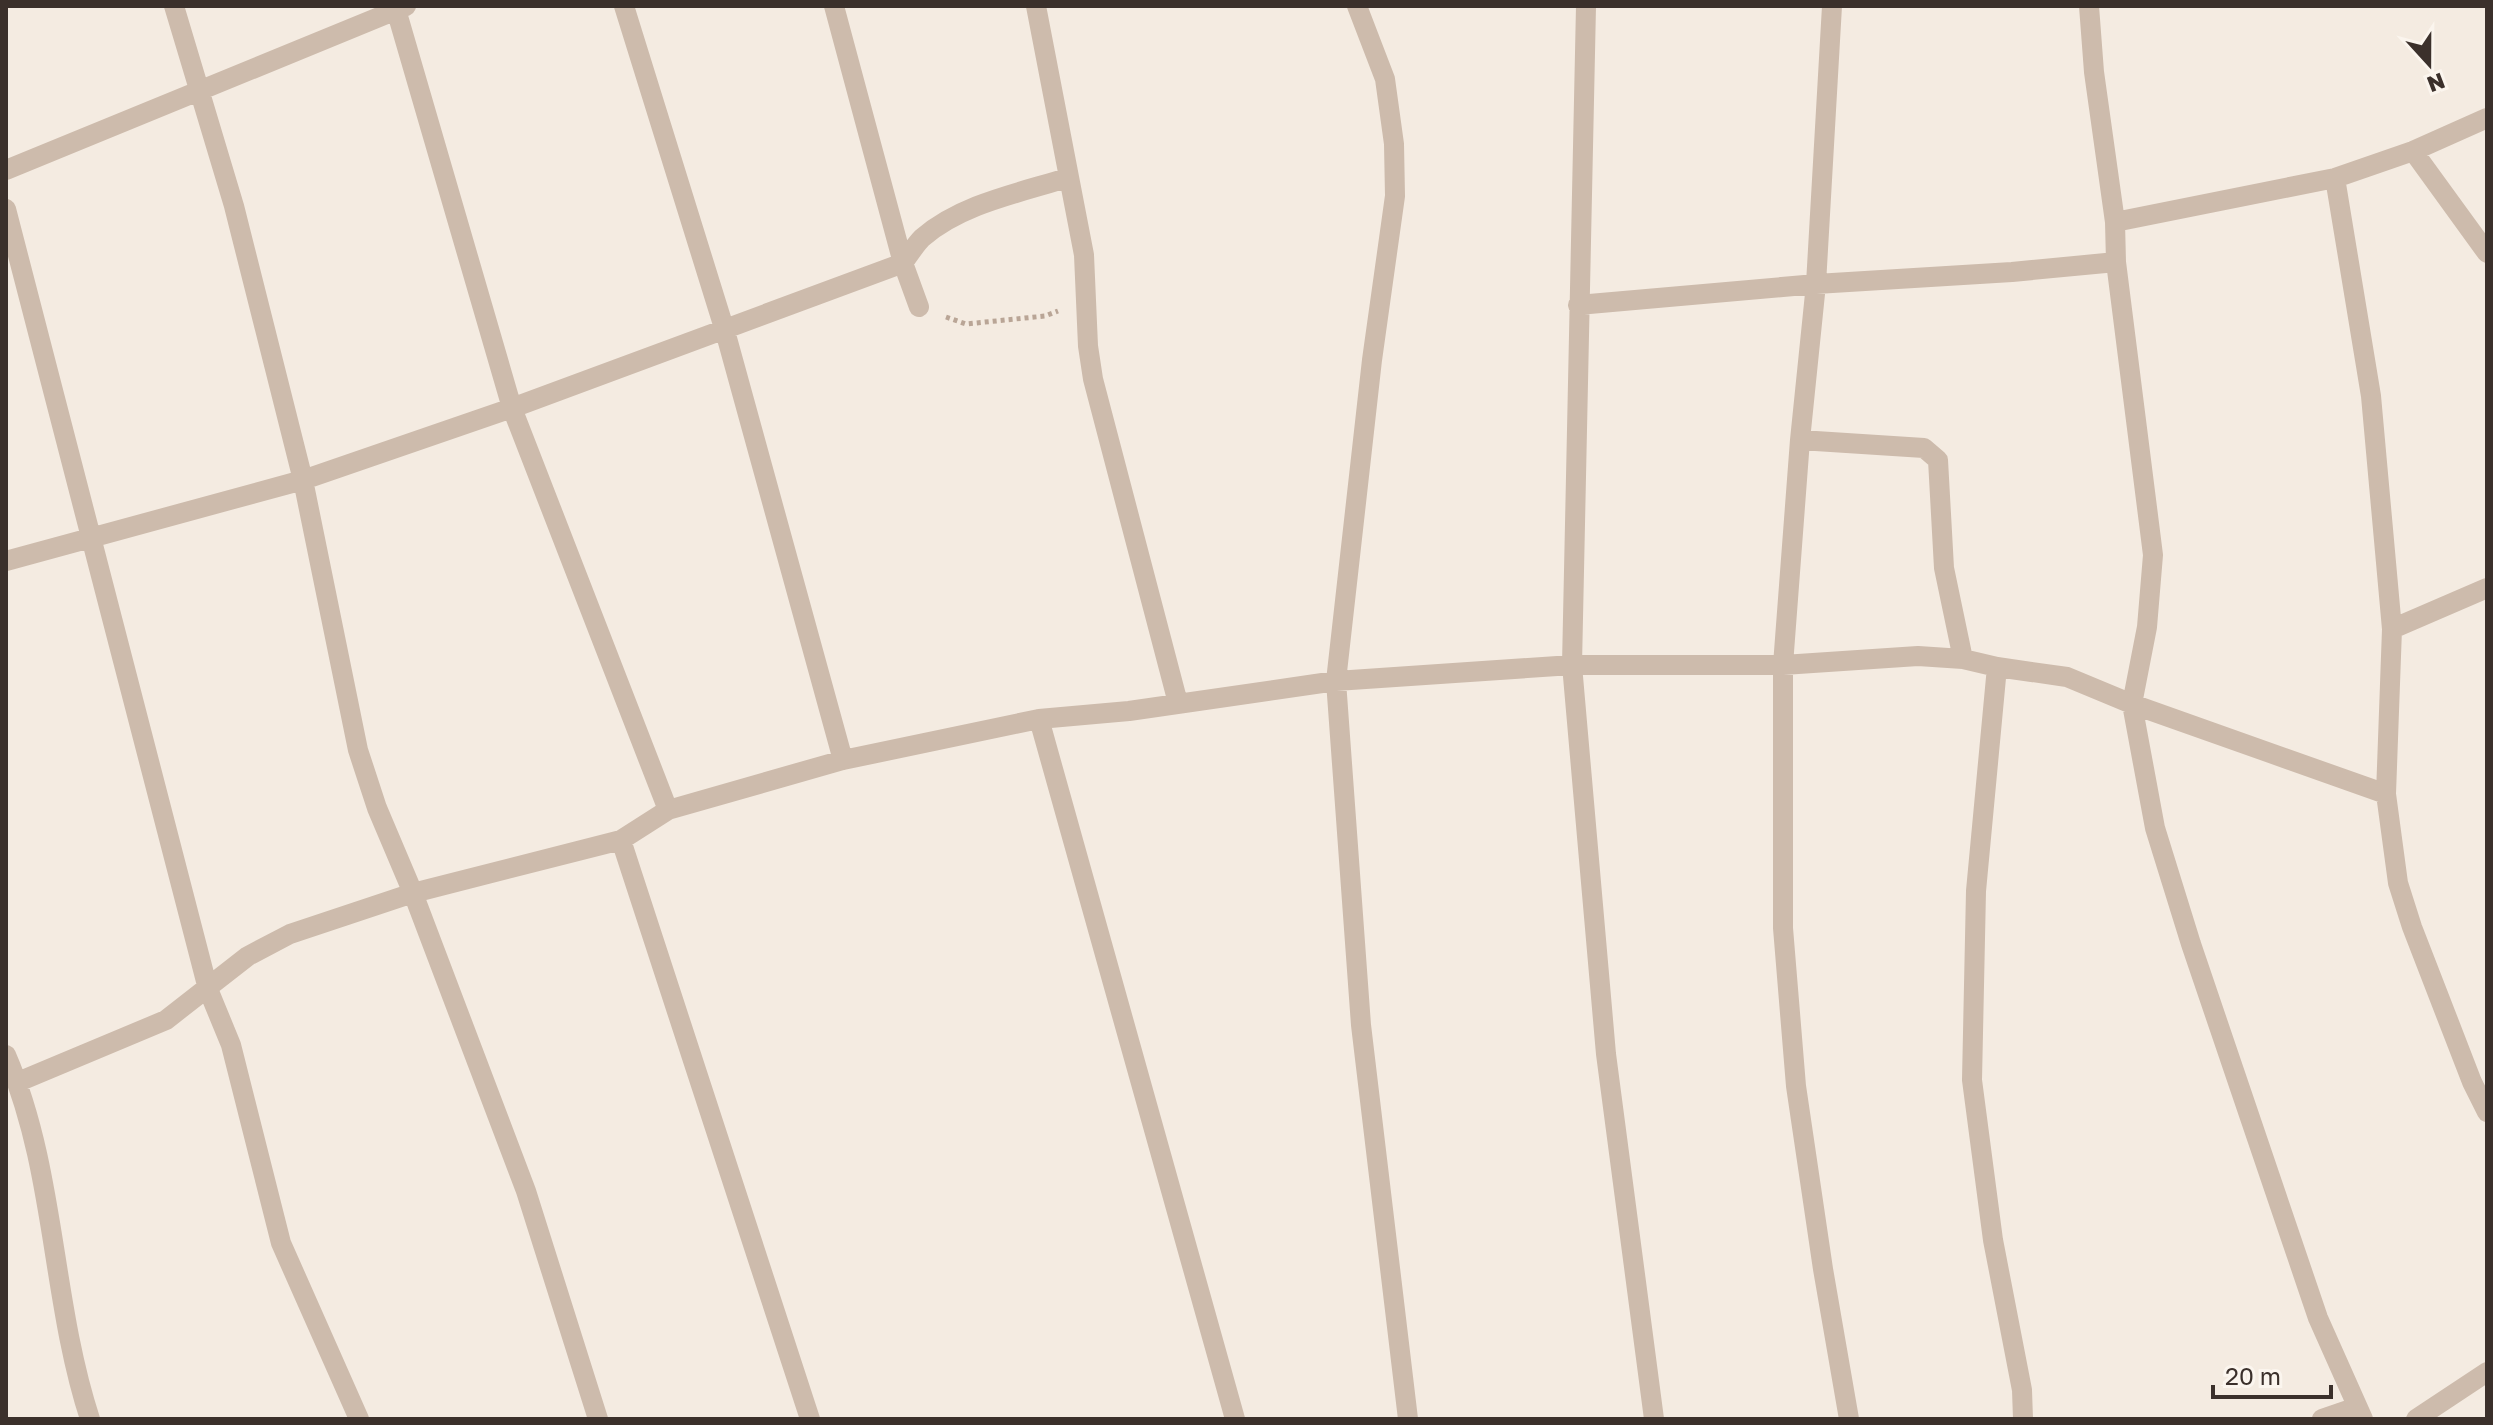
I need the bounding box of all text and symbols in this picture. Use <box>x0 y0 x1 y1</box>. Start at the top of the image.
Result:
north arrow <box>2389 24 2469 104</box>
text: N <box>2424 68 2449 99</box>
scale bar <box>2213 1349 2331 1399</box>
text: 20 m <box>2225 1361 2281 1390</box>

